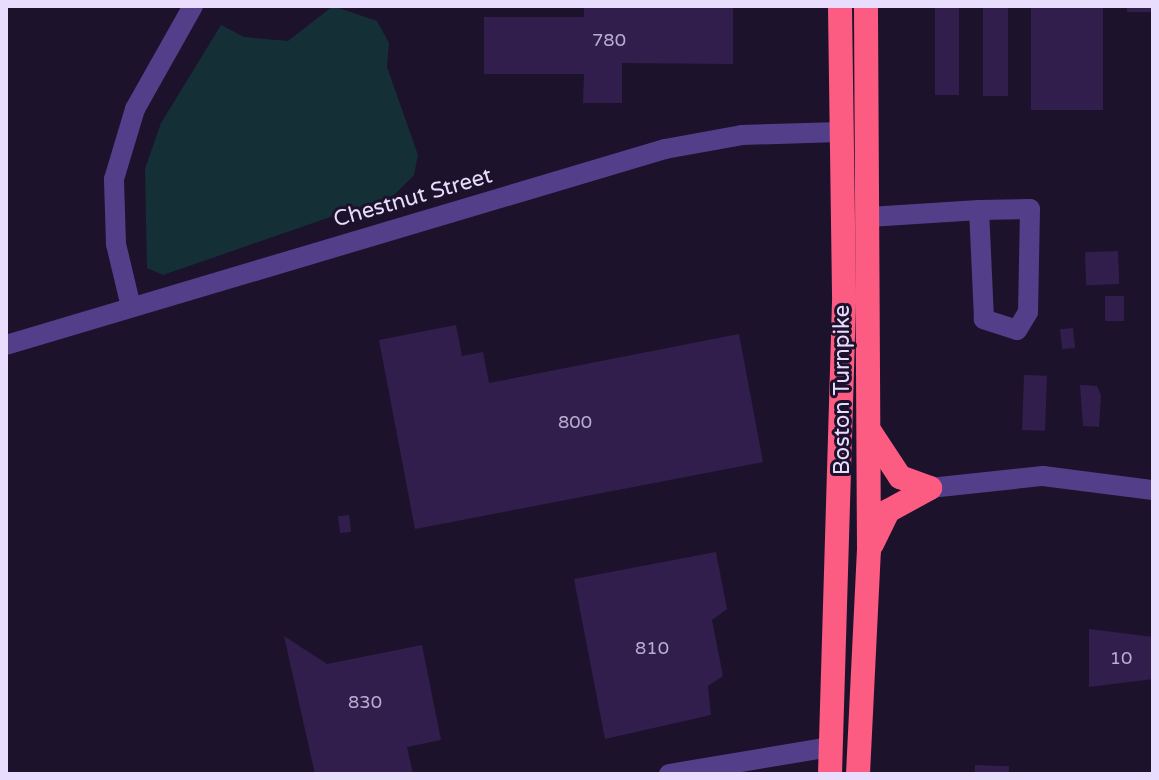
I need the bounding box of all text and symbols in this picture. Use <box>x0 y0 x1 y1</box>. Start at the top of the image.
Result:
house number: 780 <box>592 29 626 51</box>
street label: Chestnut Street <box>331 163 495 233</box>
street label: Boston Turnpike <box>830 305 856 475</box>
house number: 800 <box>558 411 592 433</box>
house number: 810 <box>635 637 669 659</box>
house number: 10 <box>1110 647 1132 669</box>
house number: 830 <box>348 691 382 713</box>

